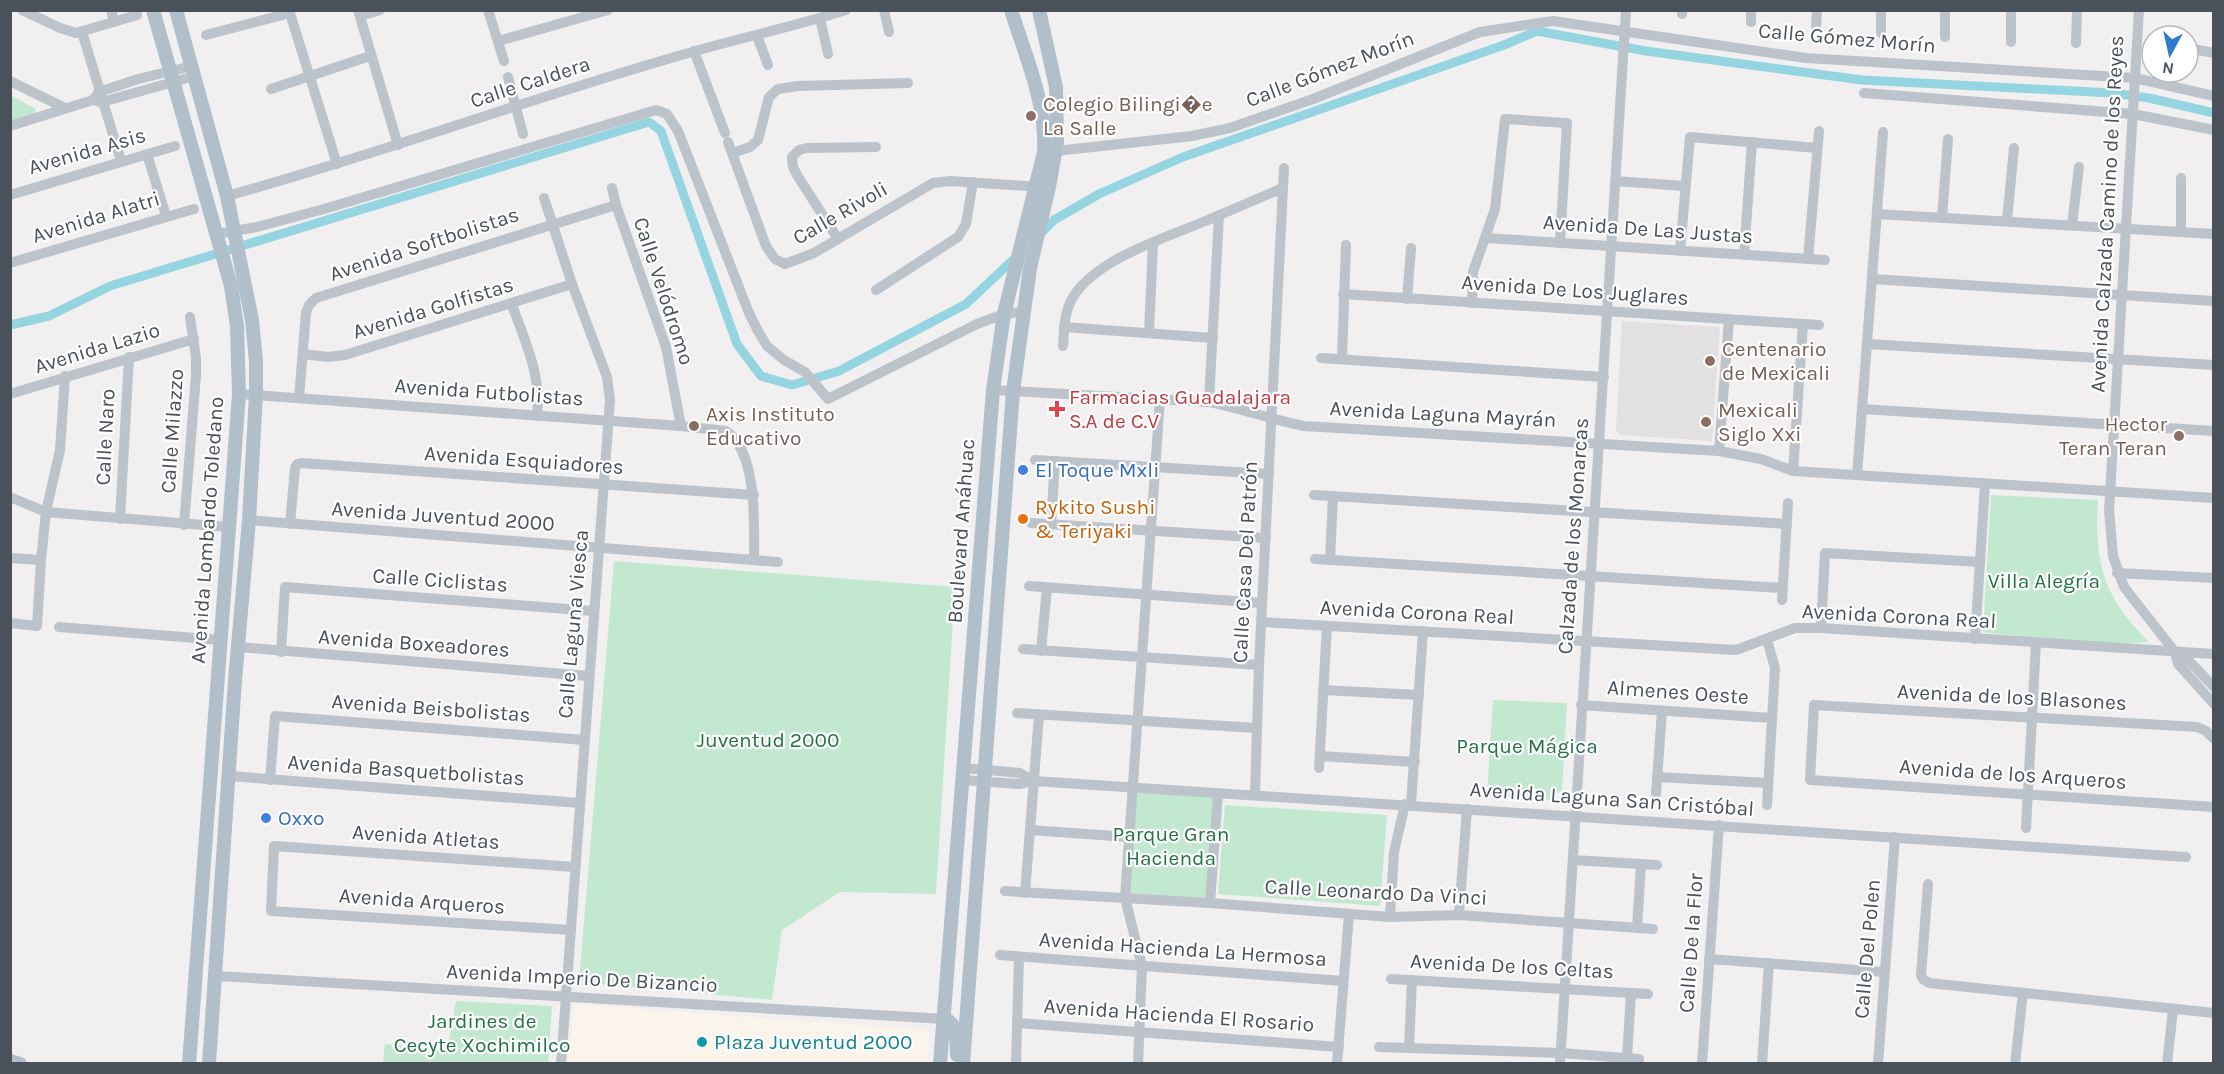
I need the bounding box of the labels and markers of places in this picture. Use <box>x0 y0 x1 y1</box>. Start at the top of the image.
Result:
place label: Colegio Bilingi�e La Salle <box>1043 92 1213 140</box>
marker: Colegio Bilingi�e La Salle <box>1024 109 1038 123</box>
place label: Centenario de Mexicali <box>1722 337 1830 385</box>
marker: Centenario de Mexicali <box>1703 354 1717 368</box>
place label: Farmacias Guadalajara S.A de C.V <box>1069 385 1291 433</box>
place label: Mexicali Siglo Xxi <box>1718 398 1802 446</box>
place label: Axis Instituto Educativo <box>706 402 835 450</box>
marker: Farmacias Guadalajara S.A de C.V <box>1050 402 1064 416</box>
place label: Hector Teran Teran <box>2059 412 2167 460</box>
marker: Mexicali Siglo Xxi <box>1699 415 1713 429</box>
marker: Axis Instituto Educativo <box>687 419 701 433</box>
marker: Hector Teran Teran <box>2172 429 2186 443</box>
place label: El Toque Mxli <box>1035 458 1159 482</box>
marker: El Toque Mxli <box>1016 463 1030 477</box>
place label: Rykito Sushi & Teriyaki <box>1035 495 1155 543</box>
marker: Rykito Sushi & Teriyaki <box>1016 512 1030 526</box>
place label: Oxxo <box>278 806 325 830</box>
marker: Oxxo <box>259 811 273 825</box>
place label: Plaza Juventud 2000 <box>714 1030 912 1054</box>
marker: Plaza Juventud 2000 <box>695 1035 709 1049</box>

